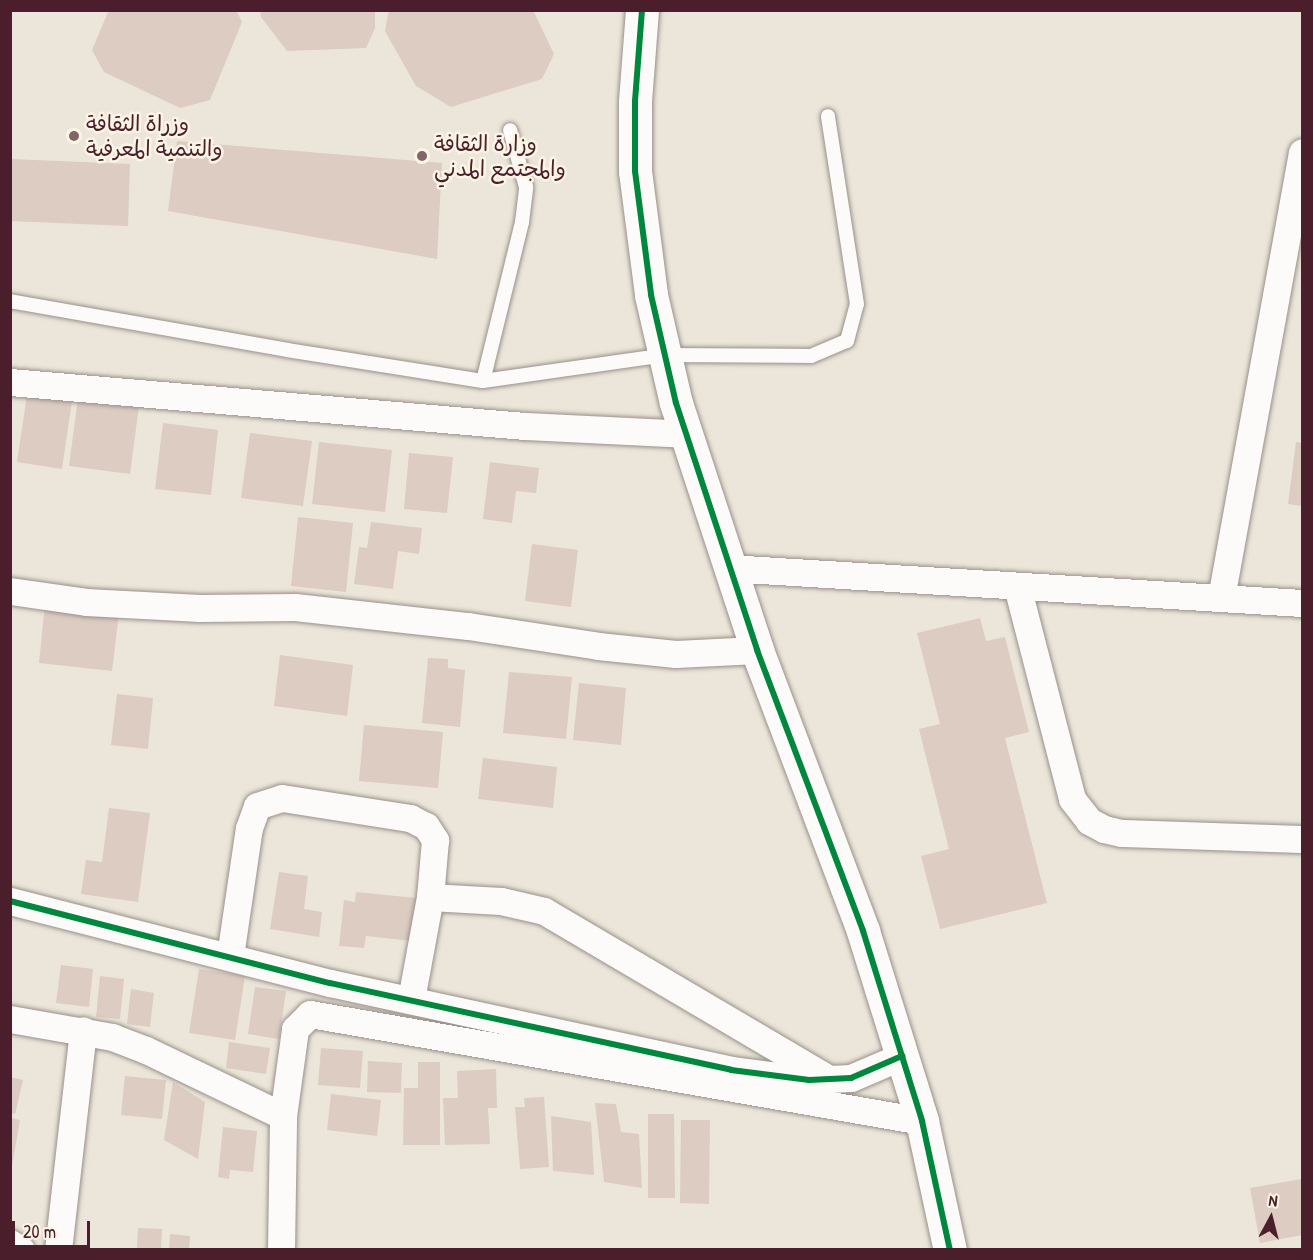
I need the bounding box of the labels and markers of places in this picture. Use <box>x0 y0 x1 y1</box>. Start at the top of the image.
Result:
place label: وزراة الثقافة والتنمية المعرفية <box>86 110 223 162</box>
marker: وزراة الثقافة والتنمية المعرفية <box>67 129 81 143</box>
place label: وزارة الثقافة والمجتمع المدني <box>434 130 566 182</box>
marker: وزارة الثقافة والمجتمع المدني <box>415 149 429 163</box>

